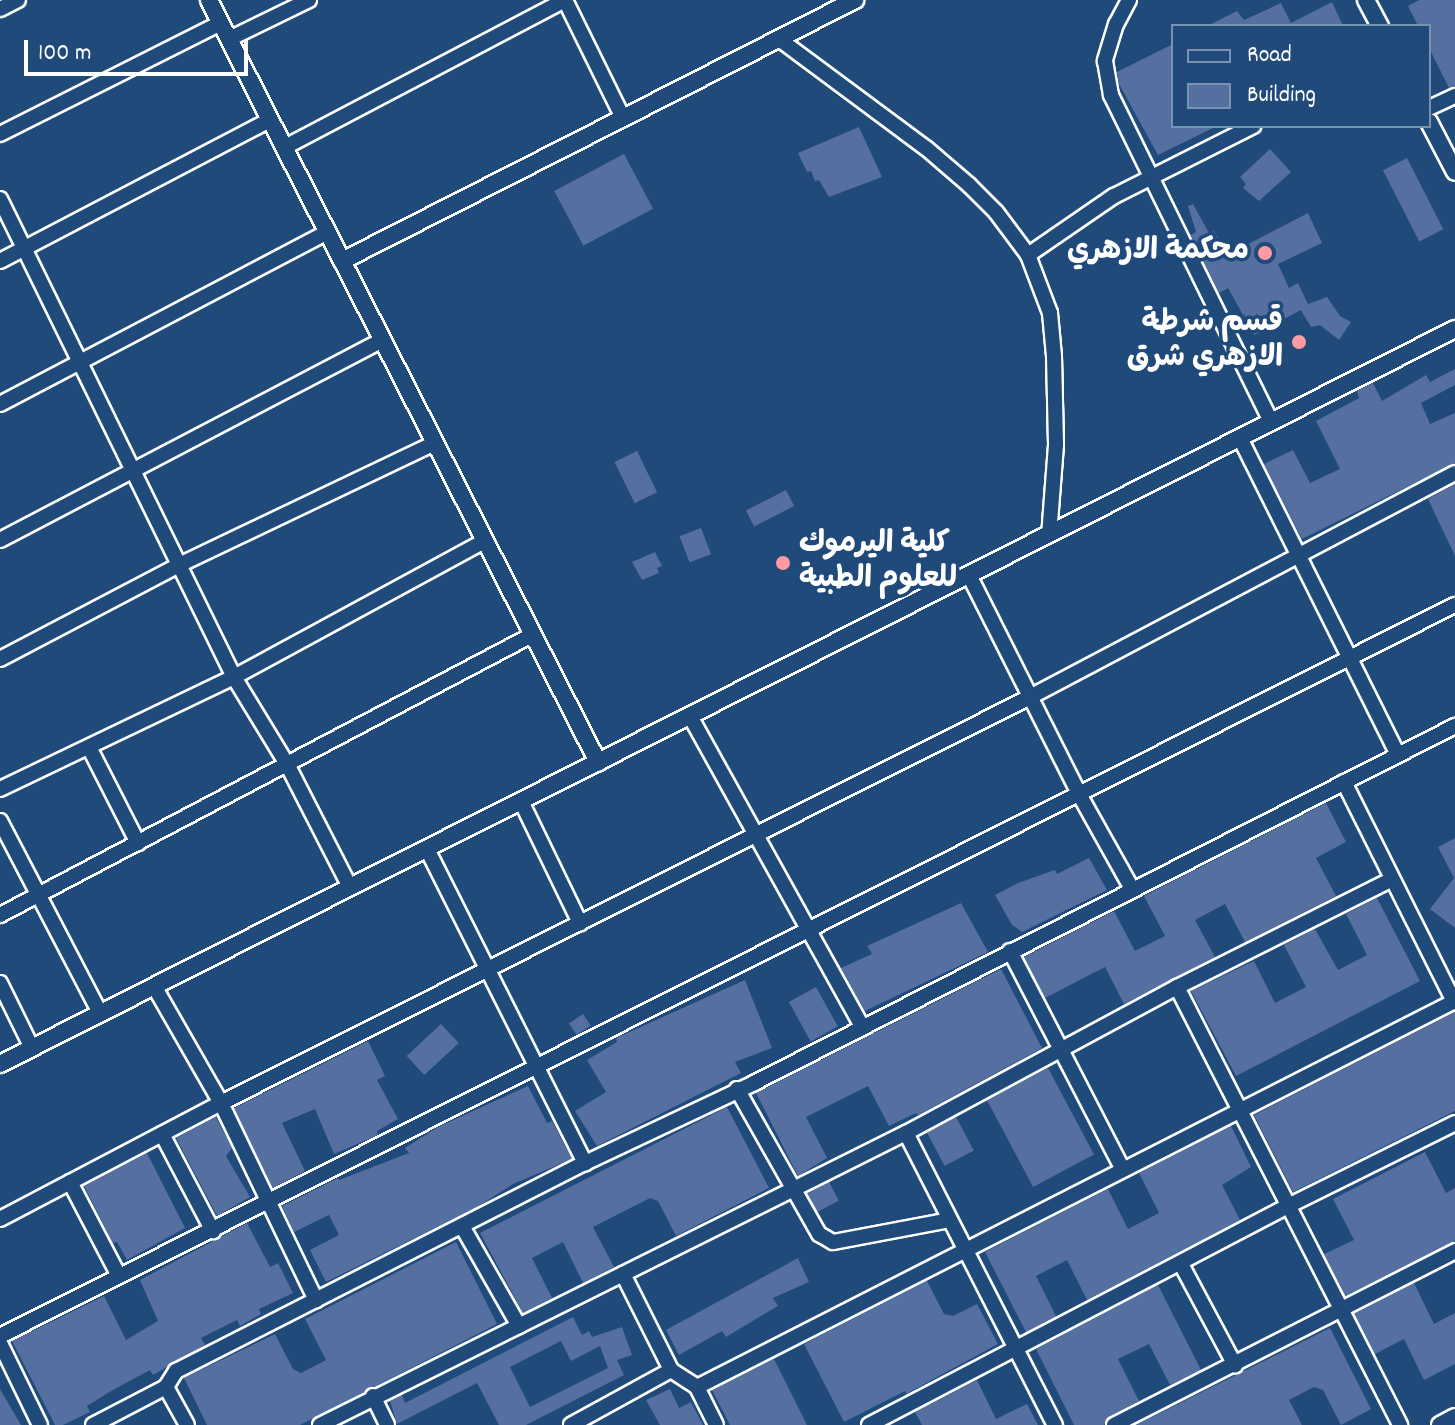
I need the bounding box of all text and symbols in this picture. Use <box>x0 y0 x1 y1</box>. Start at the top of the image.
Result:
scale bar <box>28 24 252 74</box>
legend <box>1171 24 1431 128</box>
text: 100 m <box>38 37 91 71</box>
text: Road <box>1247 39 1292 73</box>
text: Building <box>1247 79 1316 113</box>
place label: محكمة الازهري <box>1067 235 1249 271</box>
marker: محكمة الازهري <box>1256 244 1274 262</box>
place label: قسم شرطة الازهري شرق <box>1127 307 1283 378</box>
marker: قسم شرطة الازهري شرق <box>1290 333 1308 351</box>
place label: كلية اليرموك للعلوم الطبية <box>799 528 957 598</box>
marker: كلية اليرموك للعلوم الطبية <box>774 554 792 572</box>

